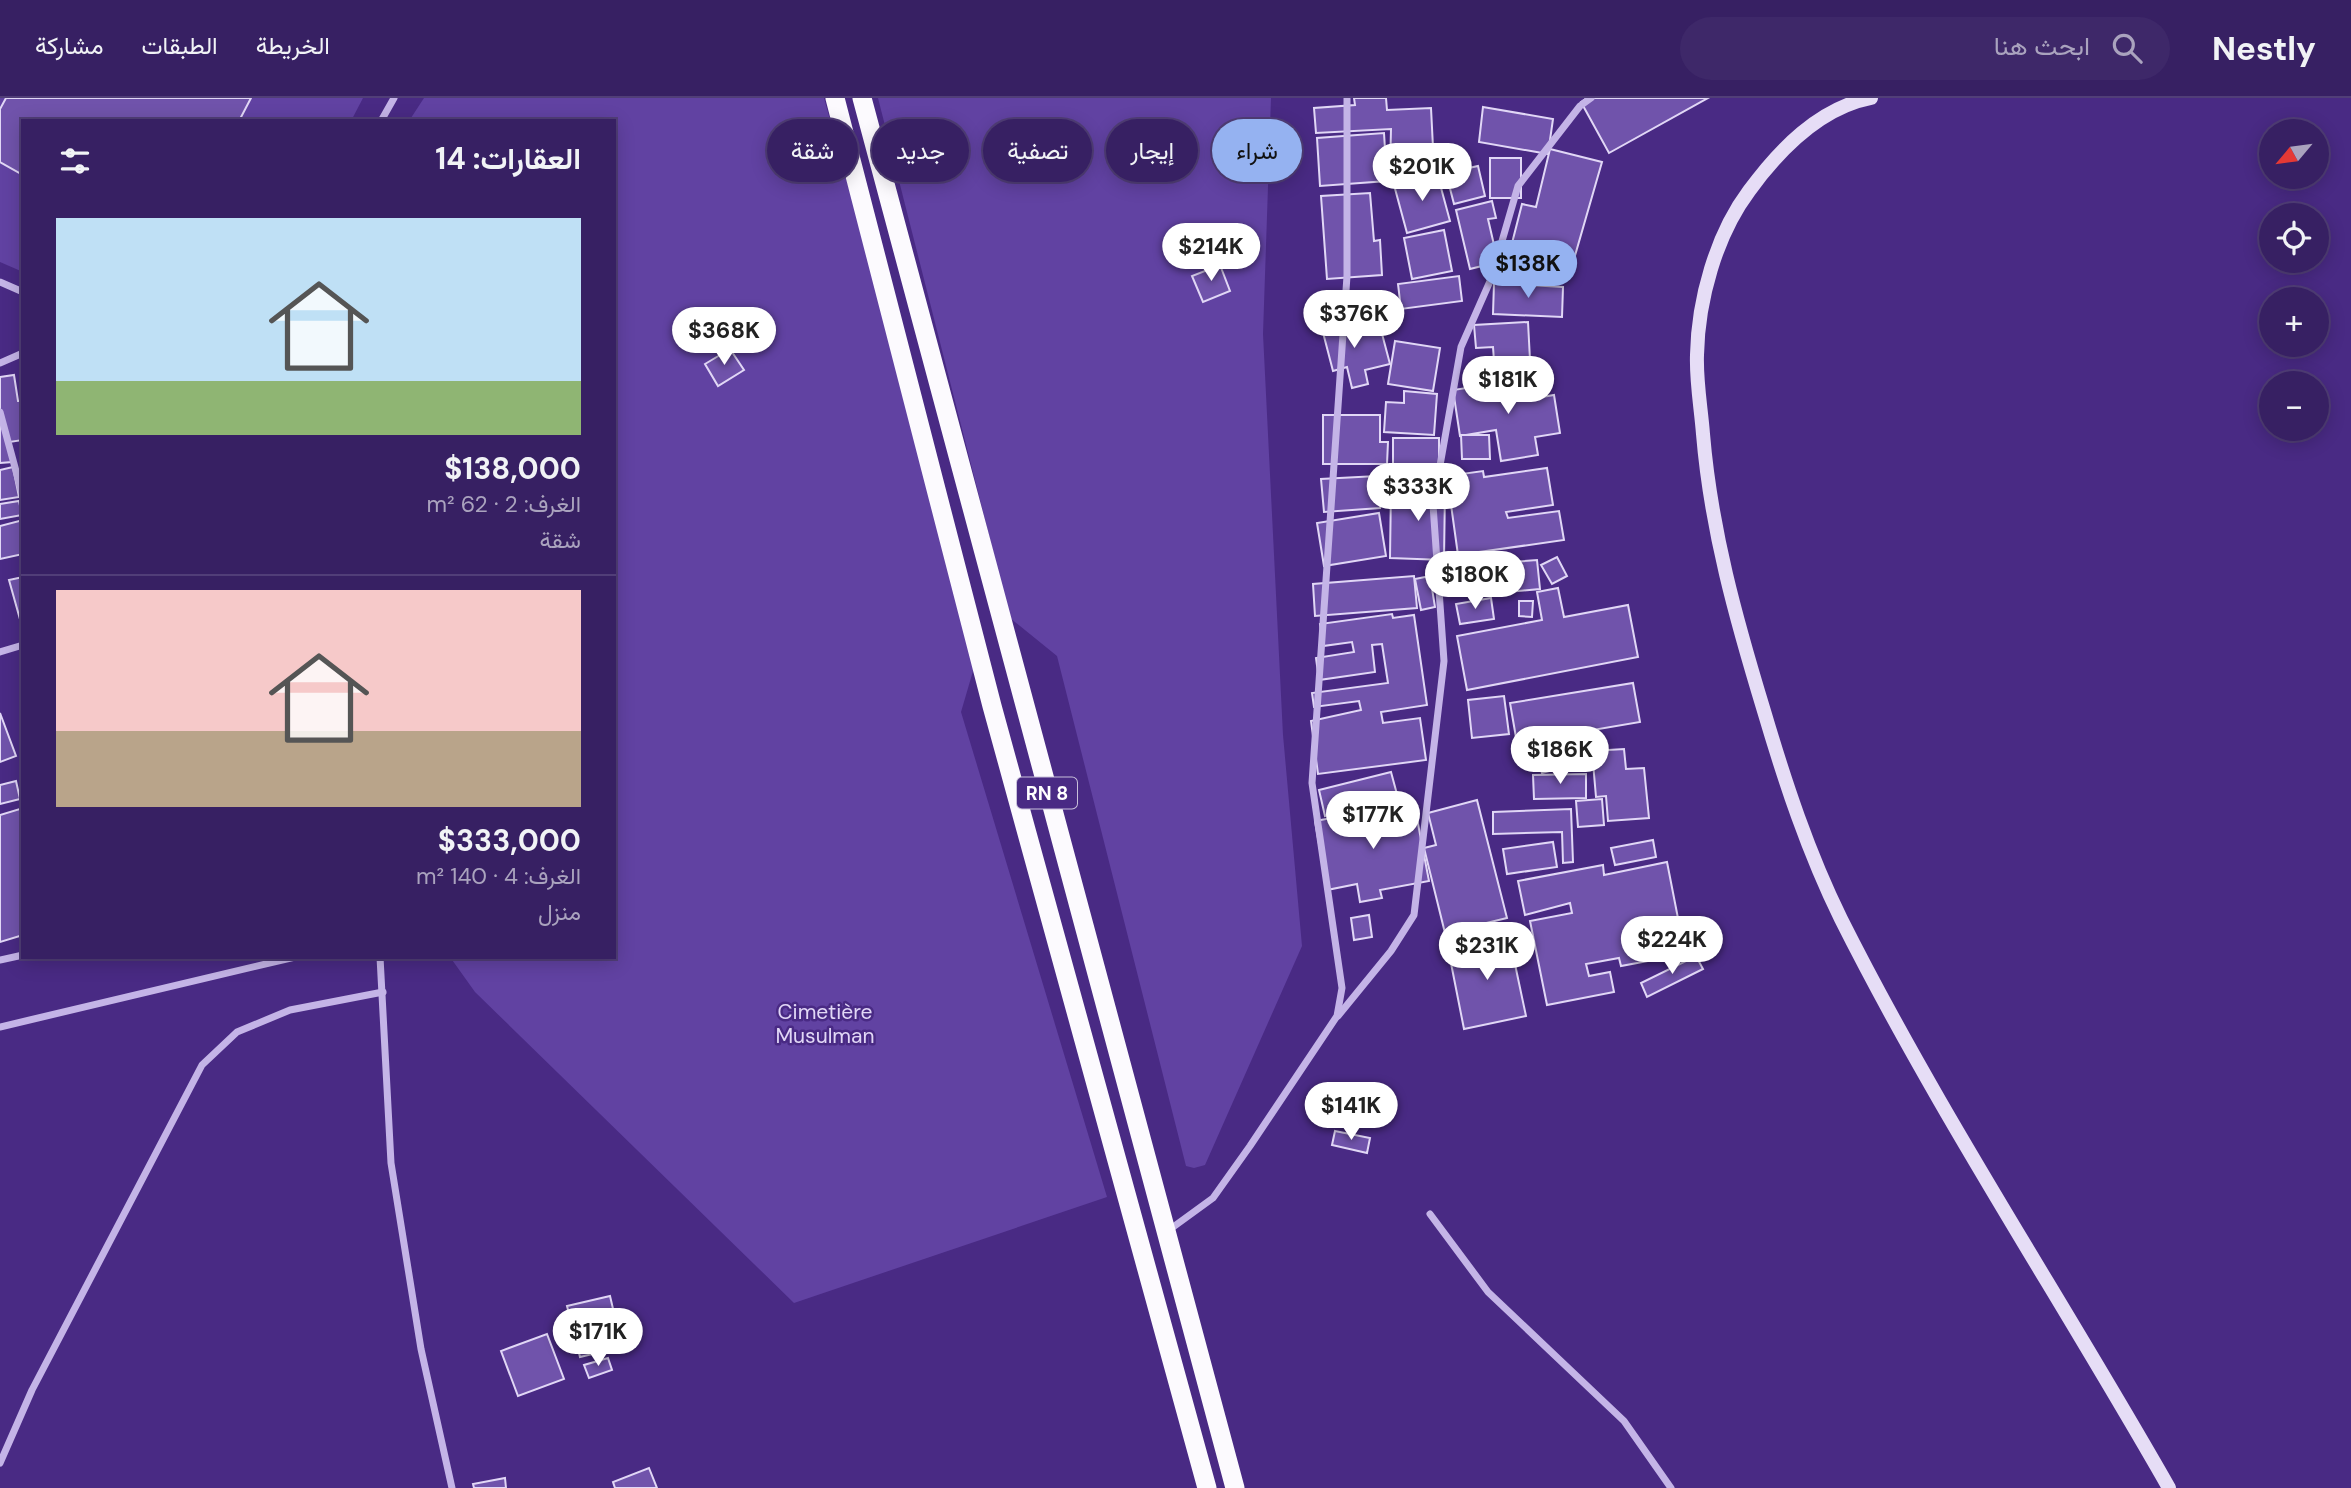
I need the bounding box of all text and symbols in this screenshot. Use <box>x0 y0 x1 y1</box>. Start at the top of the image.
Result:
search box <box>1680 17 2170 80</box>
text: Nestly <box>2212 27 2316 70</box>
text: ابحث هنا <box>1994 29 2090 63</box>
icon: search <box>2108 29 2146 67</box>
text: مشاركة <box>35 30 103 61</box>
text: الطبقات <box>141 30 218 61</box>
text: الخريطة <box>256 30 330 61</box>
chip: شقة <box>767 119 858 182</box>
chip: جديد <box>872 119 969 182</box>
chip: تصفية <box>983 119 1092 182</box>
chip: إيجار <box>1106 119 1198 182</box>
chip: شراء <box>1212 119 1302 182</box>
north arrow <box>2259 119 2329 189</box>
map controls <box>2259 119 2329 441</box>
text: العقارات: 14 <box>435 139 581 178</box>
icon: filters <box>56 142 94 180</box>
pin: $201K <box>1373 144 1471 203</box>
text: $201K <box>1389 151 1455 181</box>
button: locate <box>2259 203 2329 273</box>
pin: $214K <box>1162 223 1260 283</box>
text: $214K <box>1178 231 1244 261</box>
pin: $138K <box>1479 240 1577 300</box>
text: $138K <box>1495 248 1561 278</box>
icon: home <box>256 263 382 389</box>
button: + <box>2259 287 2329 357</box>
pin: $376K <box>1305 290 1403 350</box>
text: $376K <box>1319 298 1389 328</box>
pin: $368K <box>675 308 773 367</box>
text: $368K <box>688 315 760 345</box>
pin: $181K <box>1459 356 1557 416</box>
text: $181K <box>1478 364 1538 394</box>
button: − <box>2259 371 2329 441</box>
text: $138,000 <box>444 449 581 488</box>
pin: $333K <box>1369 464 1467 523</box>
text: $333K <box>1383 471 1453 501</box>
text: الغرف: 2 · 62 m² <box>426 489 581 519</box>
text: شقة <box>539 525 581 555</box>
pin: $180K <box>1426 552 1524 611</box>
text: $180K <box>1441 559 1509 589</box>
icon: home <box>256 635 382 761</box>
pin: $186K <box>1511 726 1609 786</box>
text: $186K <box>1527 734 1593 764</box>
road number: RN 8 <box>1017 778 1077 808</box>
pin: $177K <box>1324 792 1422 851</box>
text: $177K <box>1342 799 1404 829</box>
text: $333,000 <box>438 821 581 860</box>
text: الغرف: 4 · 140 m² <box>416 861 581 891</box>
text: منزل <box>538 897 581 927</box>
pin: $224K <box>1623 916 1721 976</box>
pin: $231K <box>1438 922 1536 982</box>
text: $224K <box>1637 924 1707 954</box>
text: $231K <box>1455 930 1519 960</box>
park label: Cimetière Musulman <box>775 998 875 1050</box>
pin: $141K <box>1302 1082 1400 1142</box>
text: $141K <box>1321 1090 1381 1120</box>
pin: $171K <box>549 1308 647 1368</box>
text: $171K <box>569 1316 627 1346</box>

